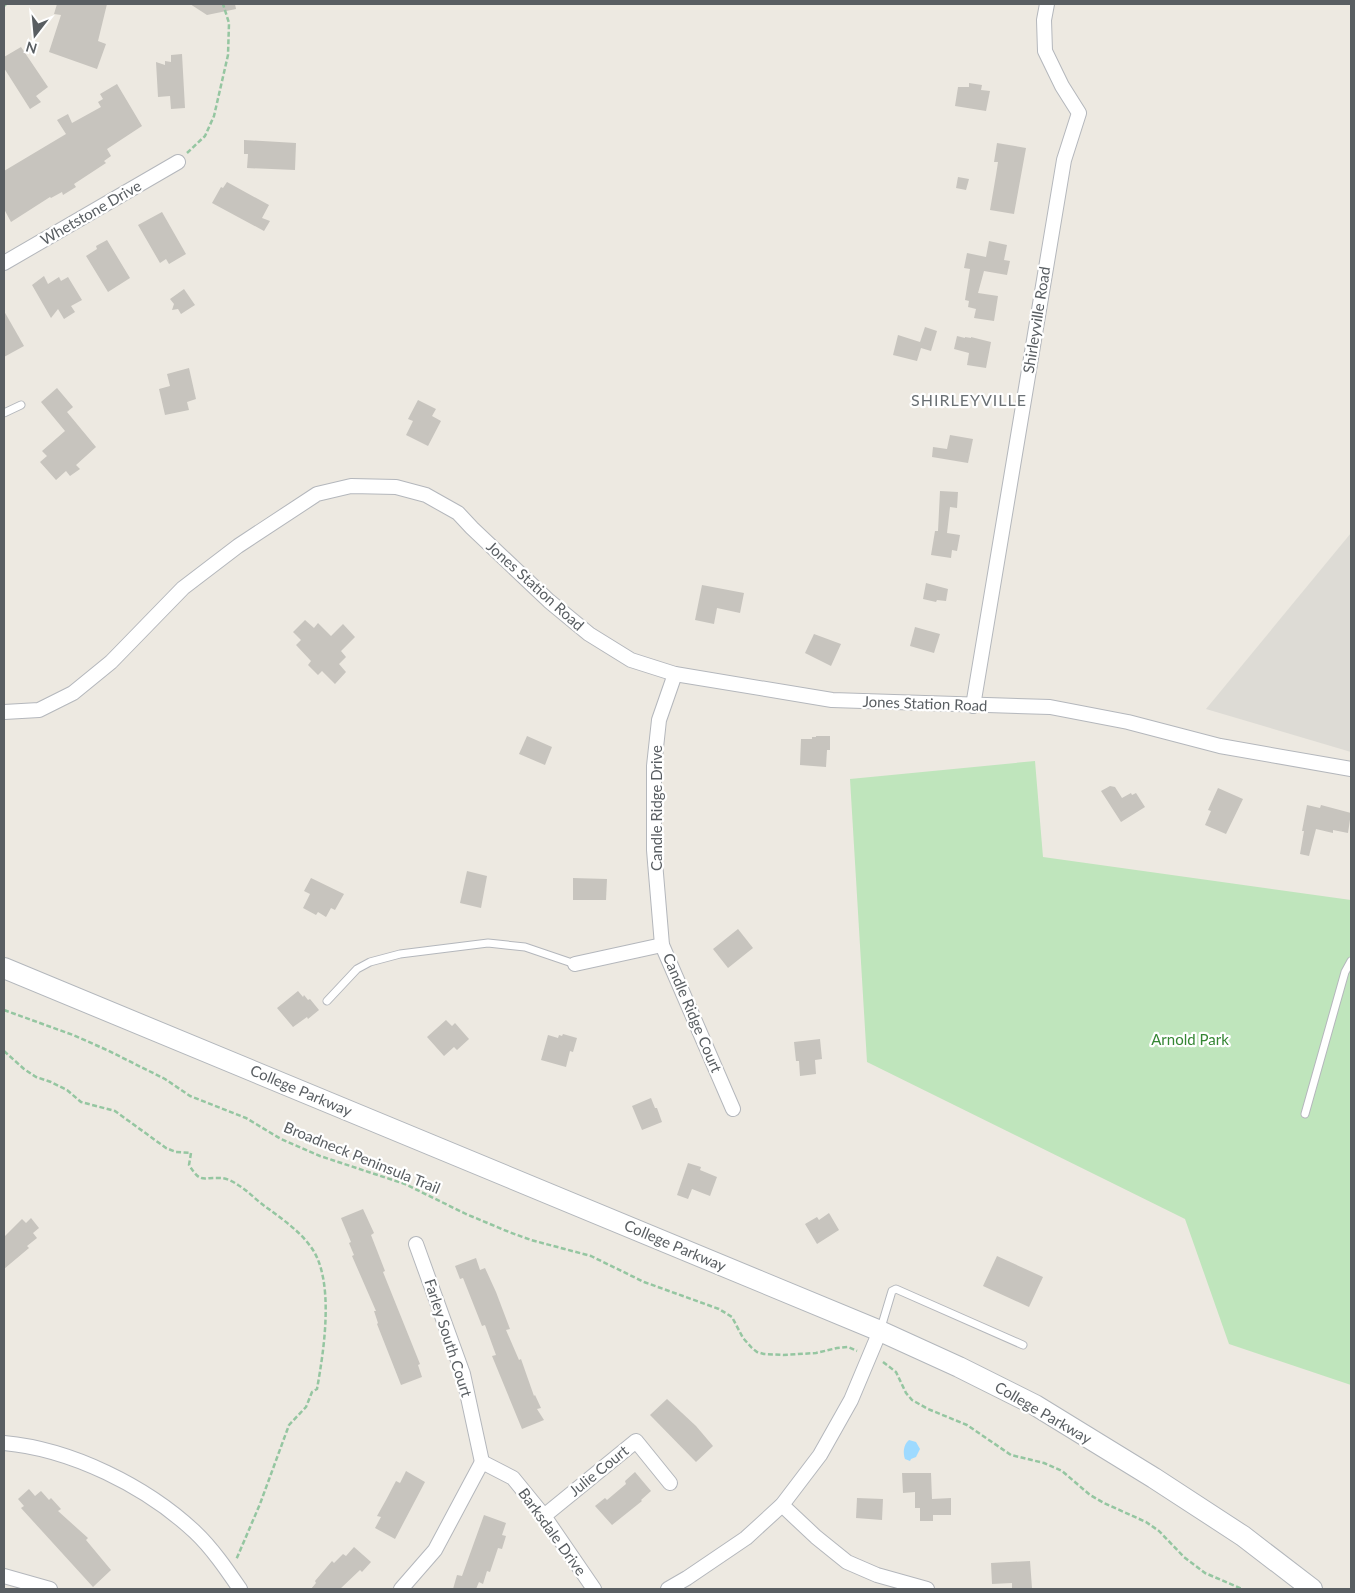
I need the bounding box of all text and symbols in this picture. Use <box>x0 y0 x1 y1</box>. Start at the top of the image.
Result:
north arrow <box>10 10 60 60</box>
text: N <box>24 38 39 58</box>
street label: Whetstone Drive <box>37 176 144 248</box>
street label: Shirleyville Road <box>1019 265 1053 375</box>
district label: SHIRLEYVILLE <box>911 390 1027 409</box>
street label: Jones Station Road <box>483 537 588 634</box>
street label: Jones Station Road <box>862 692 988 714</box>
street label: Candle Ridge Drive <box>647 745 665 871</box>
street label: Candle Ridge Court <box>660 950 726 1076</box>
park label: Arnold Park <box>1151 1030 1229 1048</box>
street label: College Parkway <box>248 1061 355 1120</box>
street label: Broadneck Peninsula Trail <box>281 1117 443 1197</box>
street label: College Parkway <box>622 1216 729 1275</box>
street label: Farley South Court <box>421 1276 477 1400</box>
street label: College Parkway <box>992 1377 1095 1447</box>
street label: Julie Court <box>565 1441 632 1500</box>
street label: Barksdale Drive <box>515 1484 591 1579</box>

